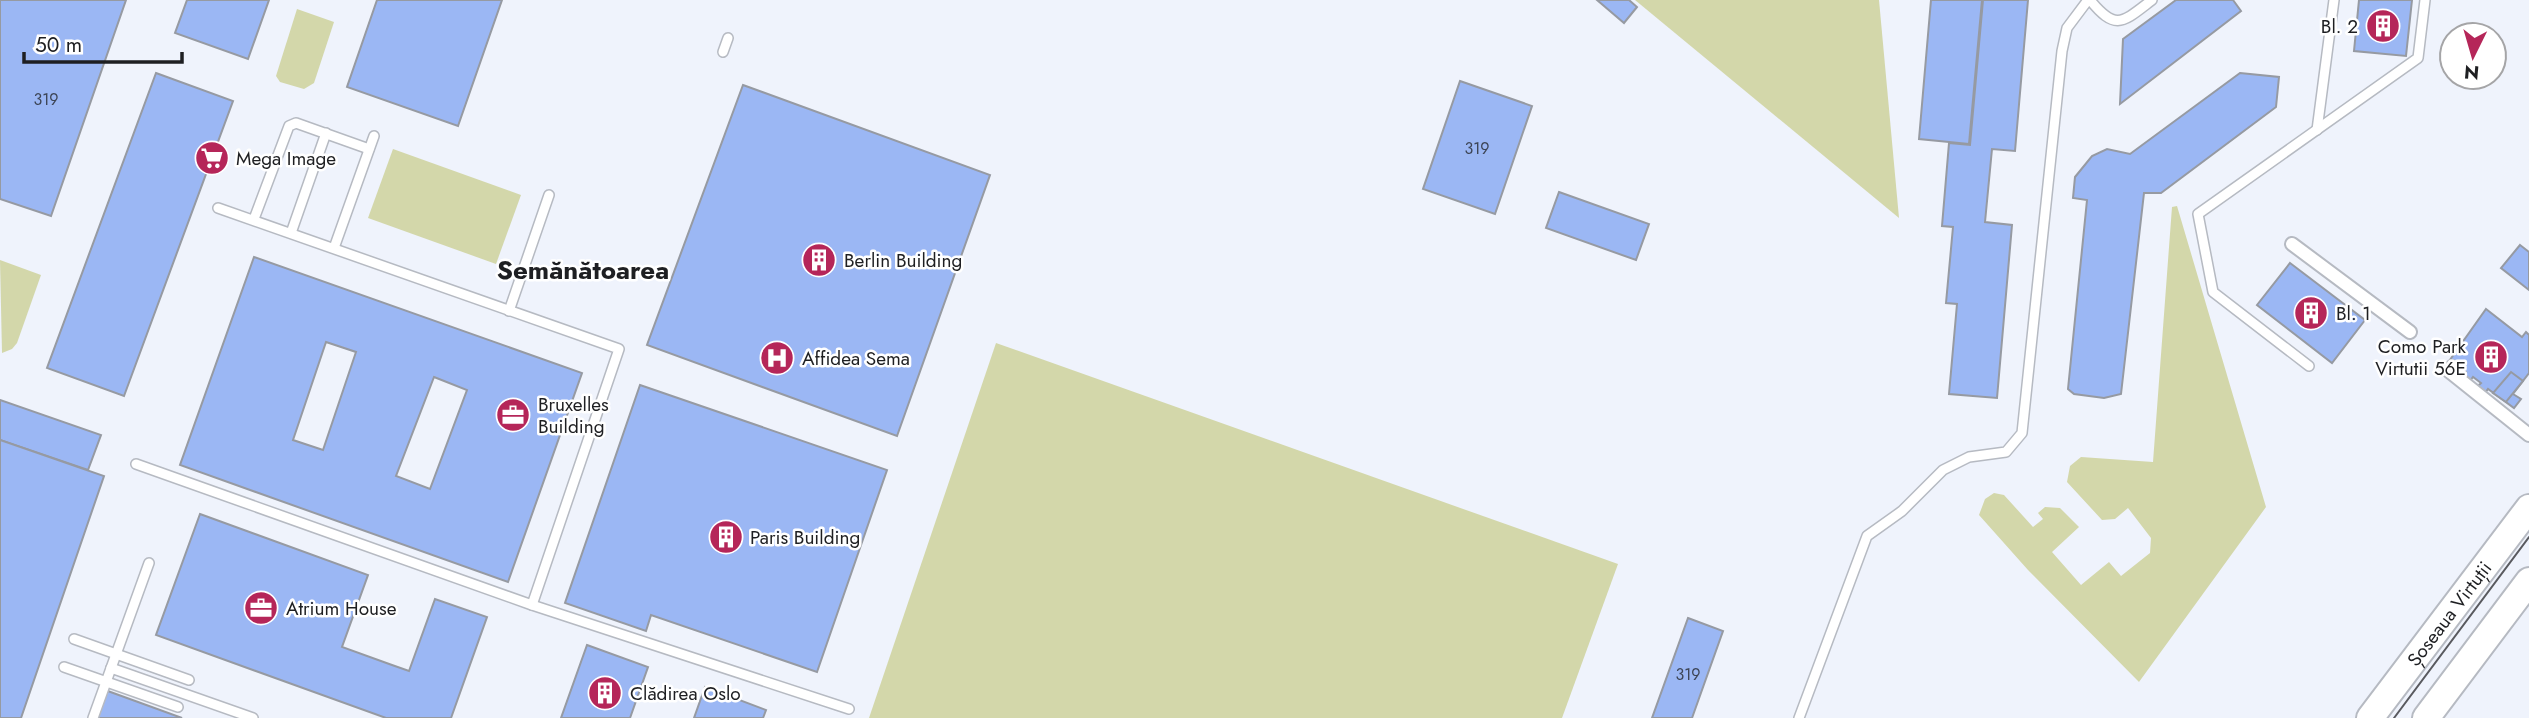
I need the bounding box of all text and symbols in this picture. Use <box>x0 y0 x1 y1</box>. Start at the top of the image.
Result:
building icon: Bl. 2 <box>2364 7 2402 45</box>
place label: Bl. 2 <box>2321 13 2358 40</box>
scale bar <box>24 21 182 65</box>
north arrow <box>2438 21 2508 91</box>
text: 50 m <box>35 30 82 60</box>
text: N <box>2463 58 2480 87</box>
house number: 319 <box>33 88 59 111</box>
house number: 319 <box>1464 137 1490 160</box>
supermarket icon: Mega Image <box>193 139 231 177</box>
place label: Mega Image <box>236 145 336 172</box>
building icon: Berlin Building <box>800 241 838 279</box>
place label: Berlin Building <box>844 247 962 274</box>
district label: Semănătoarea <box>497 251 669 289</box>
building icon: Bl. 1 <box>2292 294 2330 332</box>
place label: Bl. 1 <box>2336 300 2371 327</box>
place label: Como Park Virtutii 56E <box>2375 333 2467 382</box>
building icon: Como Park Virtutii 56E <box>2472 338 2510 376</box>
hospital icon: Affidea Sema <box>758 339 796 377</box>
place label: Affidea Sema <box>802 345 910 372</box>
place label: Bruxelles Building <box>538 391 609 440</box>
office icon: Bruxelles Building <box>494 396 532 434</box>
building icon: Paris Building <box>707 518 745 556</box>
place label: Paris Building <box>750 524 860 551</box>
street label: Șoseaua Virtuții <box>2401 556 2498 672</box>
office icon: Atrium House <box>242 589 280 627</box>
place label: Atrium House <box>286 595 397 622</box>
house number: 319 <box>1675 663 1701 686</box>
building icon: Clădirea Oslo <box>586 674 624 712</box>
place label: Clădirea Oslo <box>630 680 741 707</box>

